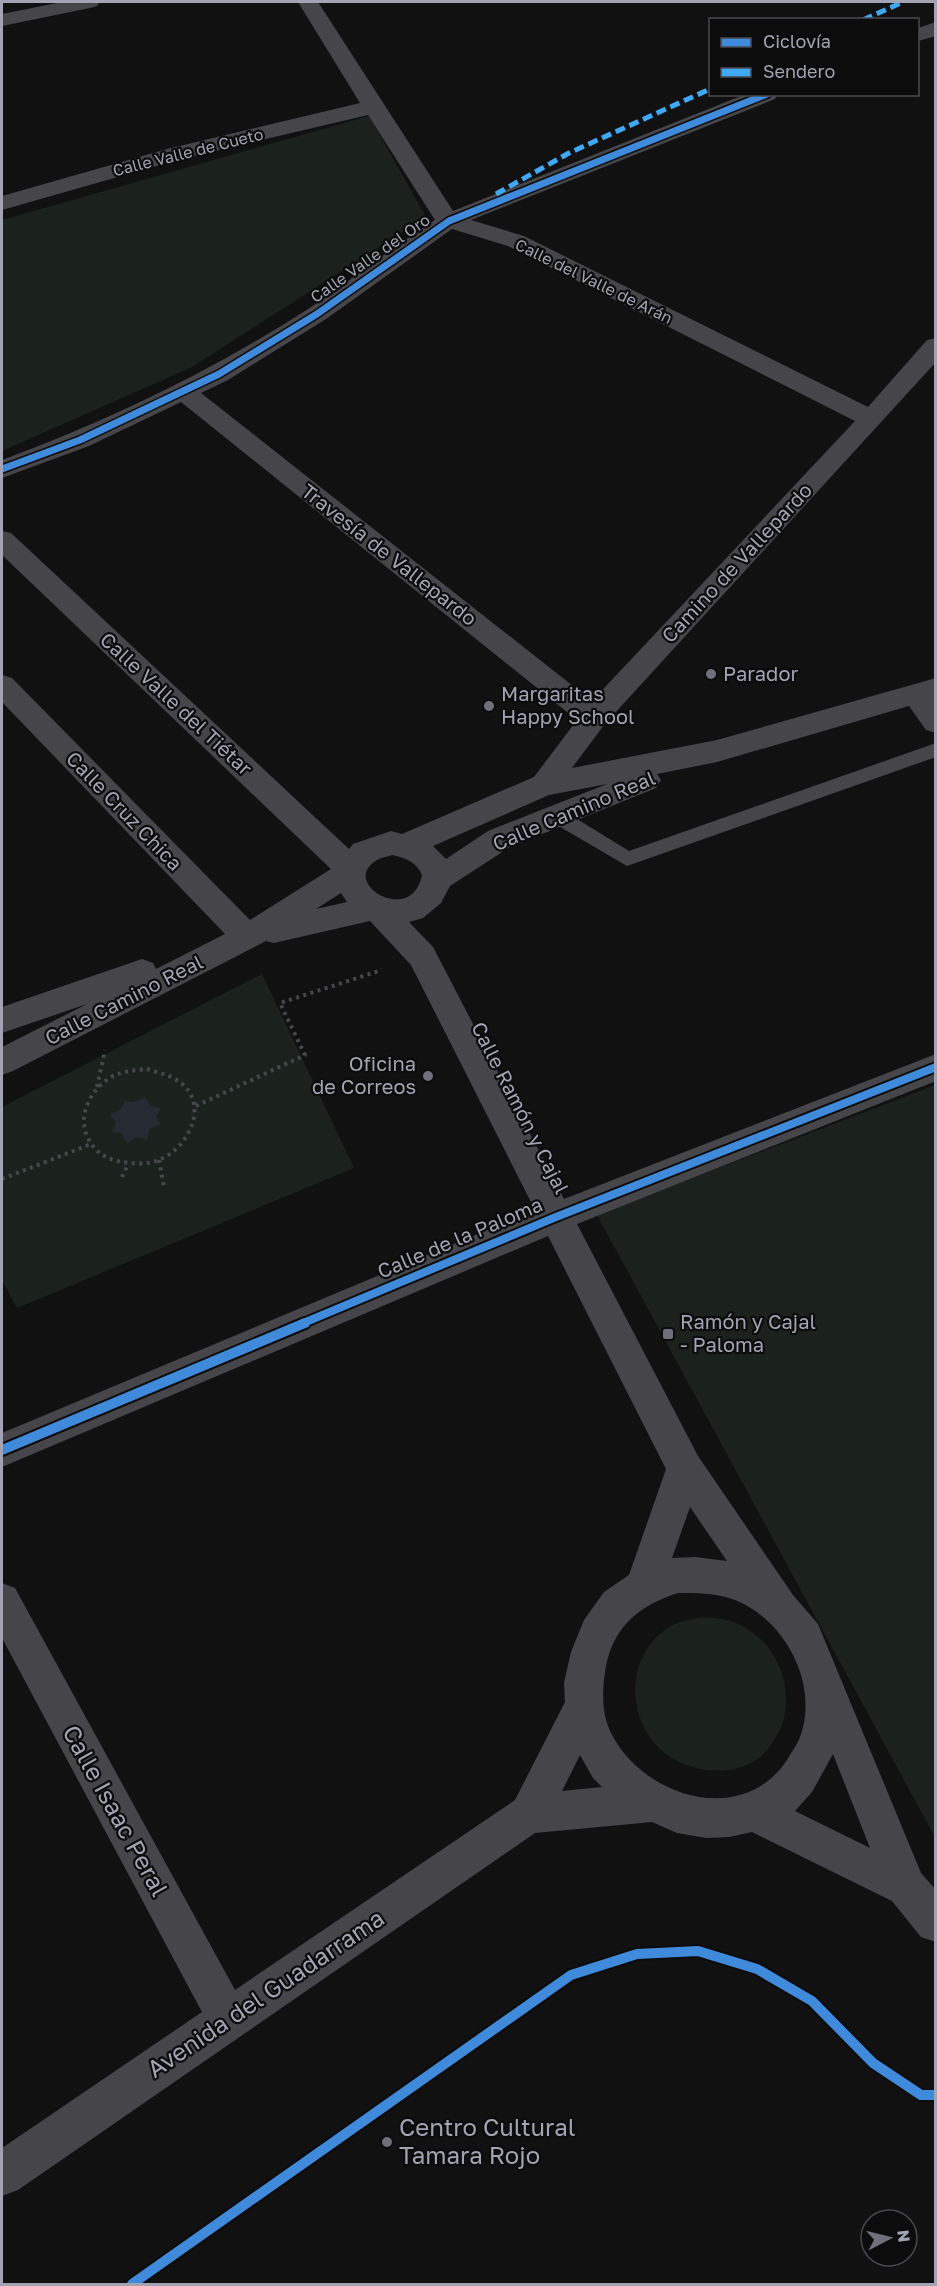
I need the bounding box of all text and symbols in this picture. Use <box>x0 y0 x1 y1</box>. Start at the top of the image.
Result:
legend <box>709 18 919 96</box>
text: Ciclovía <box>763 30 831 52</box>
text: Sendero <box>763 60 835 82</box>
street label: Calle Valle de Cueto <box>111 124 265 180</box>
street label: Calle Valle del Oro <box>306 209 434 307</box>
street label: Calle del Valle de Arán <box>512 234 676 328</box>
street label: Travesía de Vallepardo <box>297 478 482 630</box>
street label: Camino de Vallepardo <box>656 478 816 647</box>
street label: Calle Valle del Tiétar <box>96 627 258 780</box>
place label: Parador <box>723 661 798 685</box>
marker: Parador <box>704 667 718 681</box>
place label: Margaritas Happy School <box>501 681 634 728</box>
marker: Margaritas Happy School <box>482 699 496 713</box>
street label: Calle Cruz Chica <box>62 746 188 875</box>
street label: Calle Camino Real <box>489 765 658 855</box>
street label: Calle Camino Real <box>41 949 207 1049</box>
street label: Calle Ramón y Cajal <box>467 1017 575 1198</box>
place label: Oficina de Correos <box>312 1051 416 1098</box>
marker: Oficina de Correos <box>421 1069 435 1083</box>
street label: Calle de la Paloma <box>373 1191 546 1283</box>
place label: Ramón y Cajal - Paloma <box>680 1309 816 1356</box>
marker: Ramón y Cajal - Paloma <box>661 1327 675 1341</box>
street label: Calle Isaac Peral <box>57 1720 175 1901</box>
street label: Avenida del Guadarrama <box>141 1903 389 2083</box>
place label: Centro Cultural Tamara Rojo <box>399 2112 575 2169</box>
marker: Centro Cultural Tamara Rojo <box>380 2135 394 2149</box>
north arrow <box>859 2208 919 2268</box>
text: N <box>893 2229 915 2243</box>

